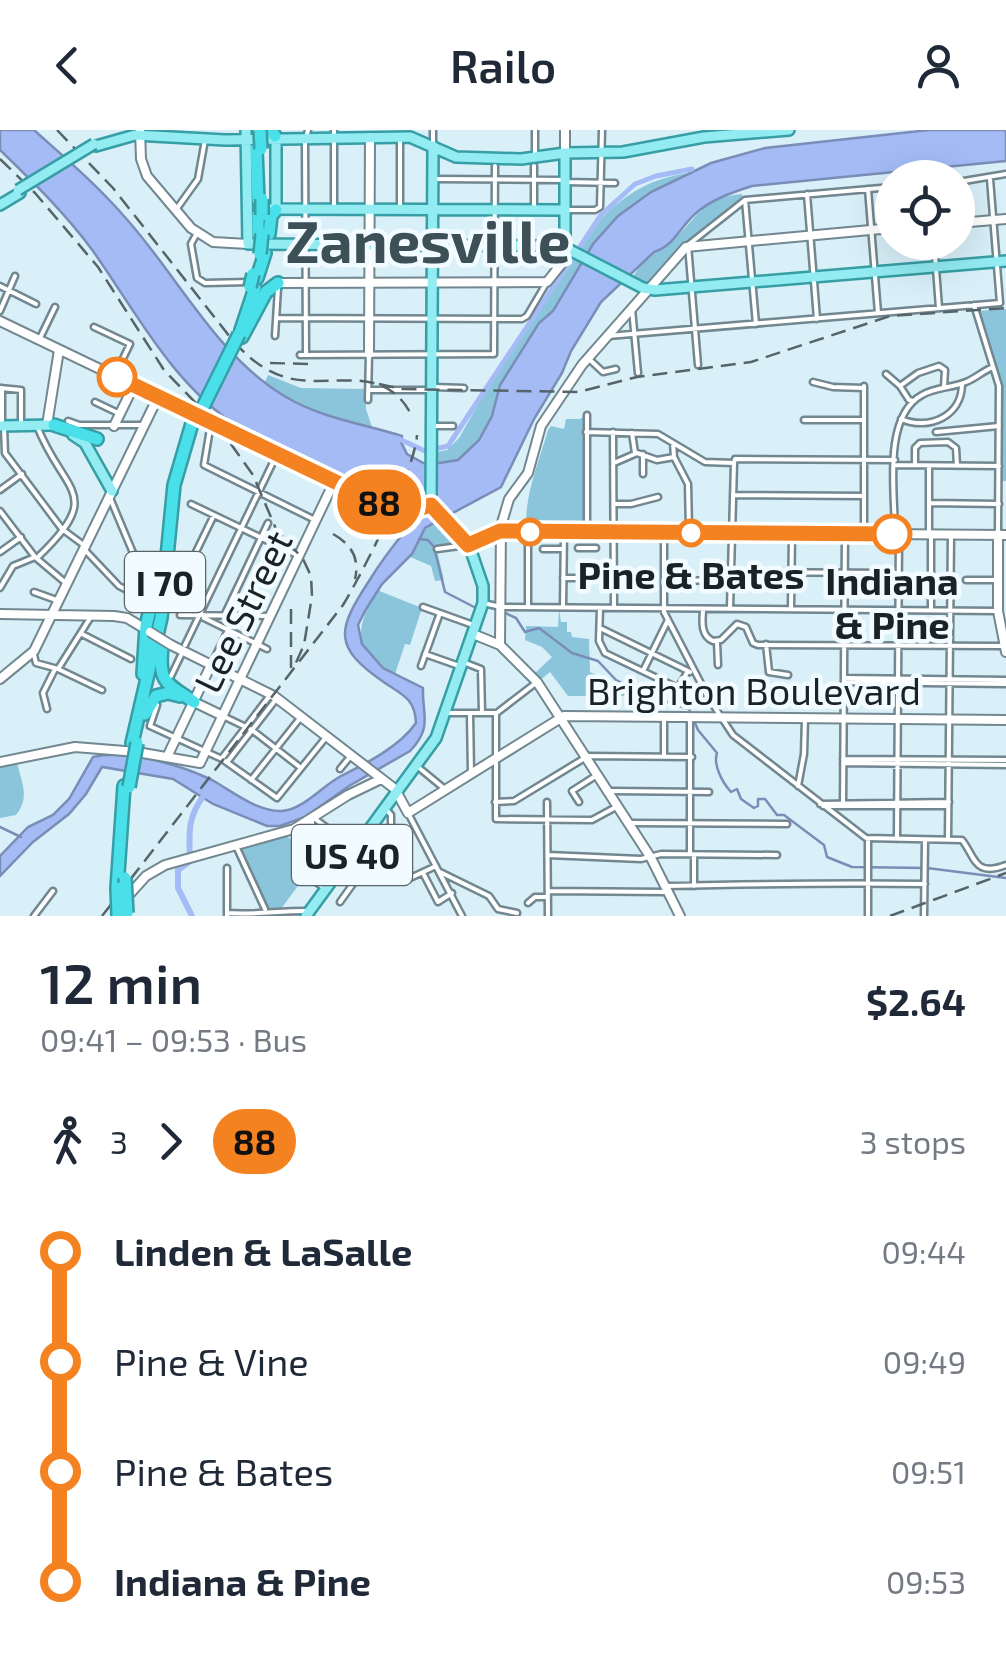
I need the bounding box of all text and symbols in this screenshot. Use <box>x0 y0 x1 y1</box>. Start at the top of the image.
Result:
icon: back <box>40 38 95 93</box>
text: Railo <box>450 38 556 92</box>
icon: person <box>911 38 966 93</box>
map controls <box>875 160 975 260</box>
button: locate <box>875 160 975 260</box>
district label: Zanesville <box>286 205 570 275</box>
unlabelled marker <box>98 358 136 396</box>
line badge: 88 <box>334 470 424 534</box>
text: 88 <box>357 481 401 523</box>
marker: Indiana & Pine <box>873 515 911 553</box>
unlabelled marker <box>517 519 543 545</box>
marker: Pine & Bates <box>678 520 704 546</box>
street label: Lee Street <box>183 523 301 699</box>
place label: Pine & Bates <box>578 551 804 597</box>
road number: I 70 <box>125 552 205 612</box>
place label: Indiana & Pine <box>825 557 959 647</box>
street label: Brighton Boulevard <box>587 667 921 713</box>
road number: US 40 <box>292 825 412 885</box>
text: 12 min <box>40 949 202 1015</box>
text: $2.64 <box>866 978 966 1024</box>
text: 09:41 – 09:53 · Bus <box>40 1020 307 1058</box>
icon: walk <box>40 1114 95 1169</box>
icon: forward <box>143 1114 198 1169</box>
text: 88 <box>233 1120 276 1162</box>
text: 3 <box>110 1122 128 1160</box>
text: 3 stops <box>860 1122 966 1160</box>
text: Linden & LaSalle <box>114 1228 412 1274</box>
text: 09:44 <box>881 1232 966 1270</box>
text: Pine & Vine <box>114 1338 309 1384</box>
text: 09:49 <box>883 1342 966 1380</box>
text: Pine & Bates <box>114 1448 333 1494</box>
text: 09:51 <box>891 1452 966 1490</box>
text: Indiana & Pine <box>114 1558 371 1604</box>
text: 09:53 <box>886 1562 966 1600</box>

